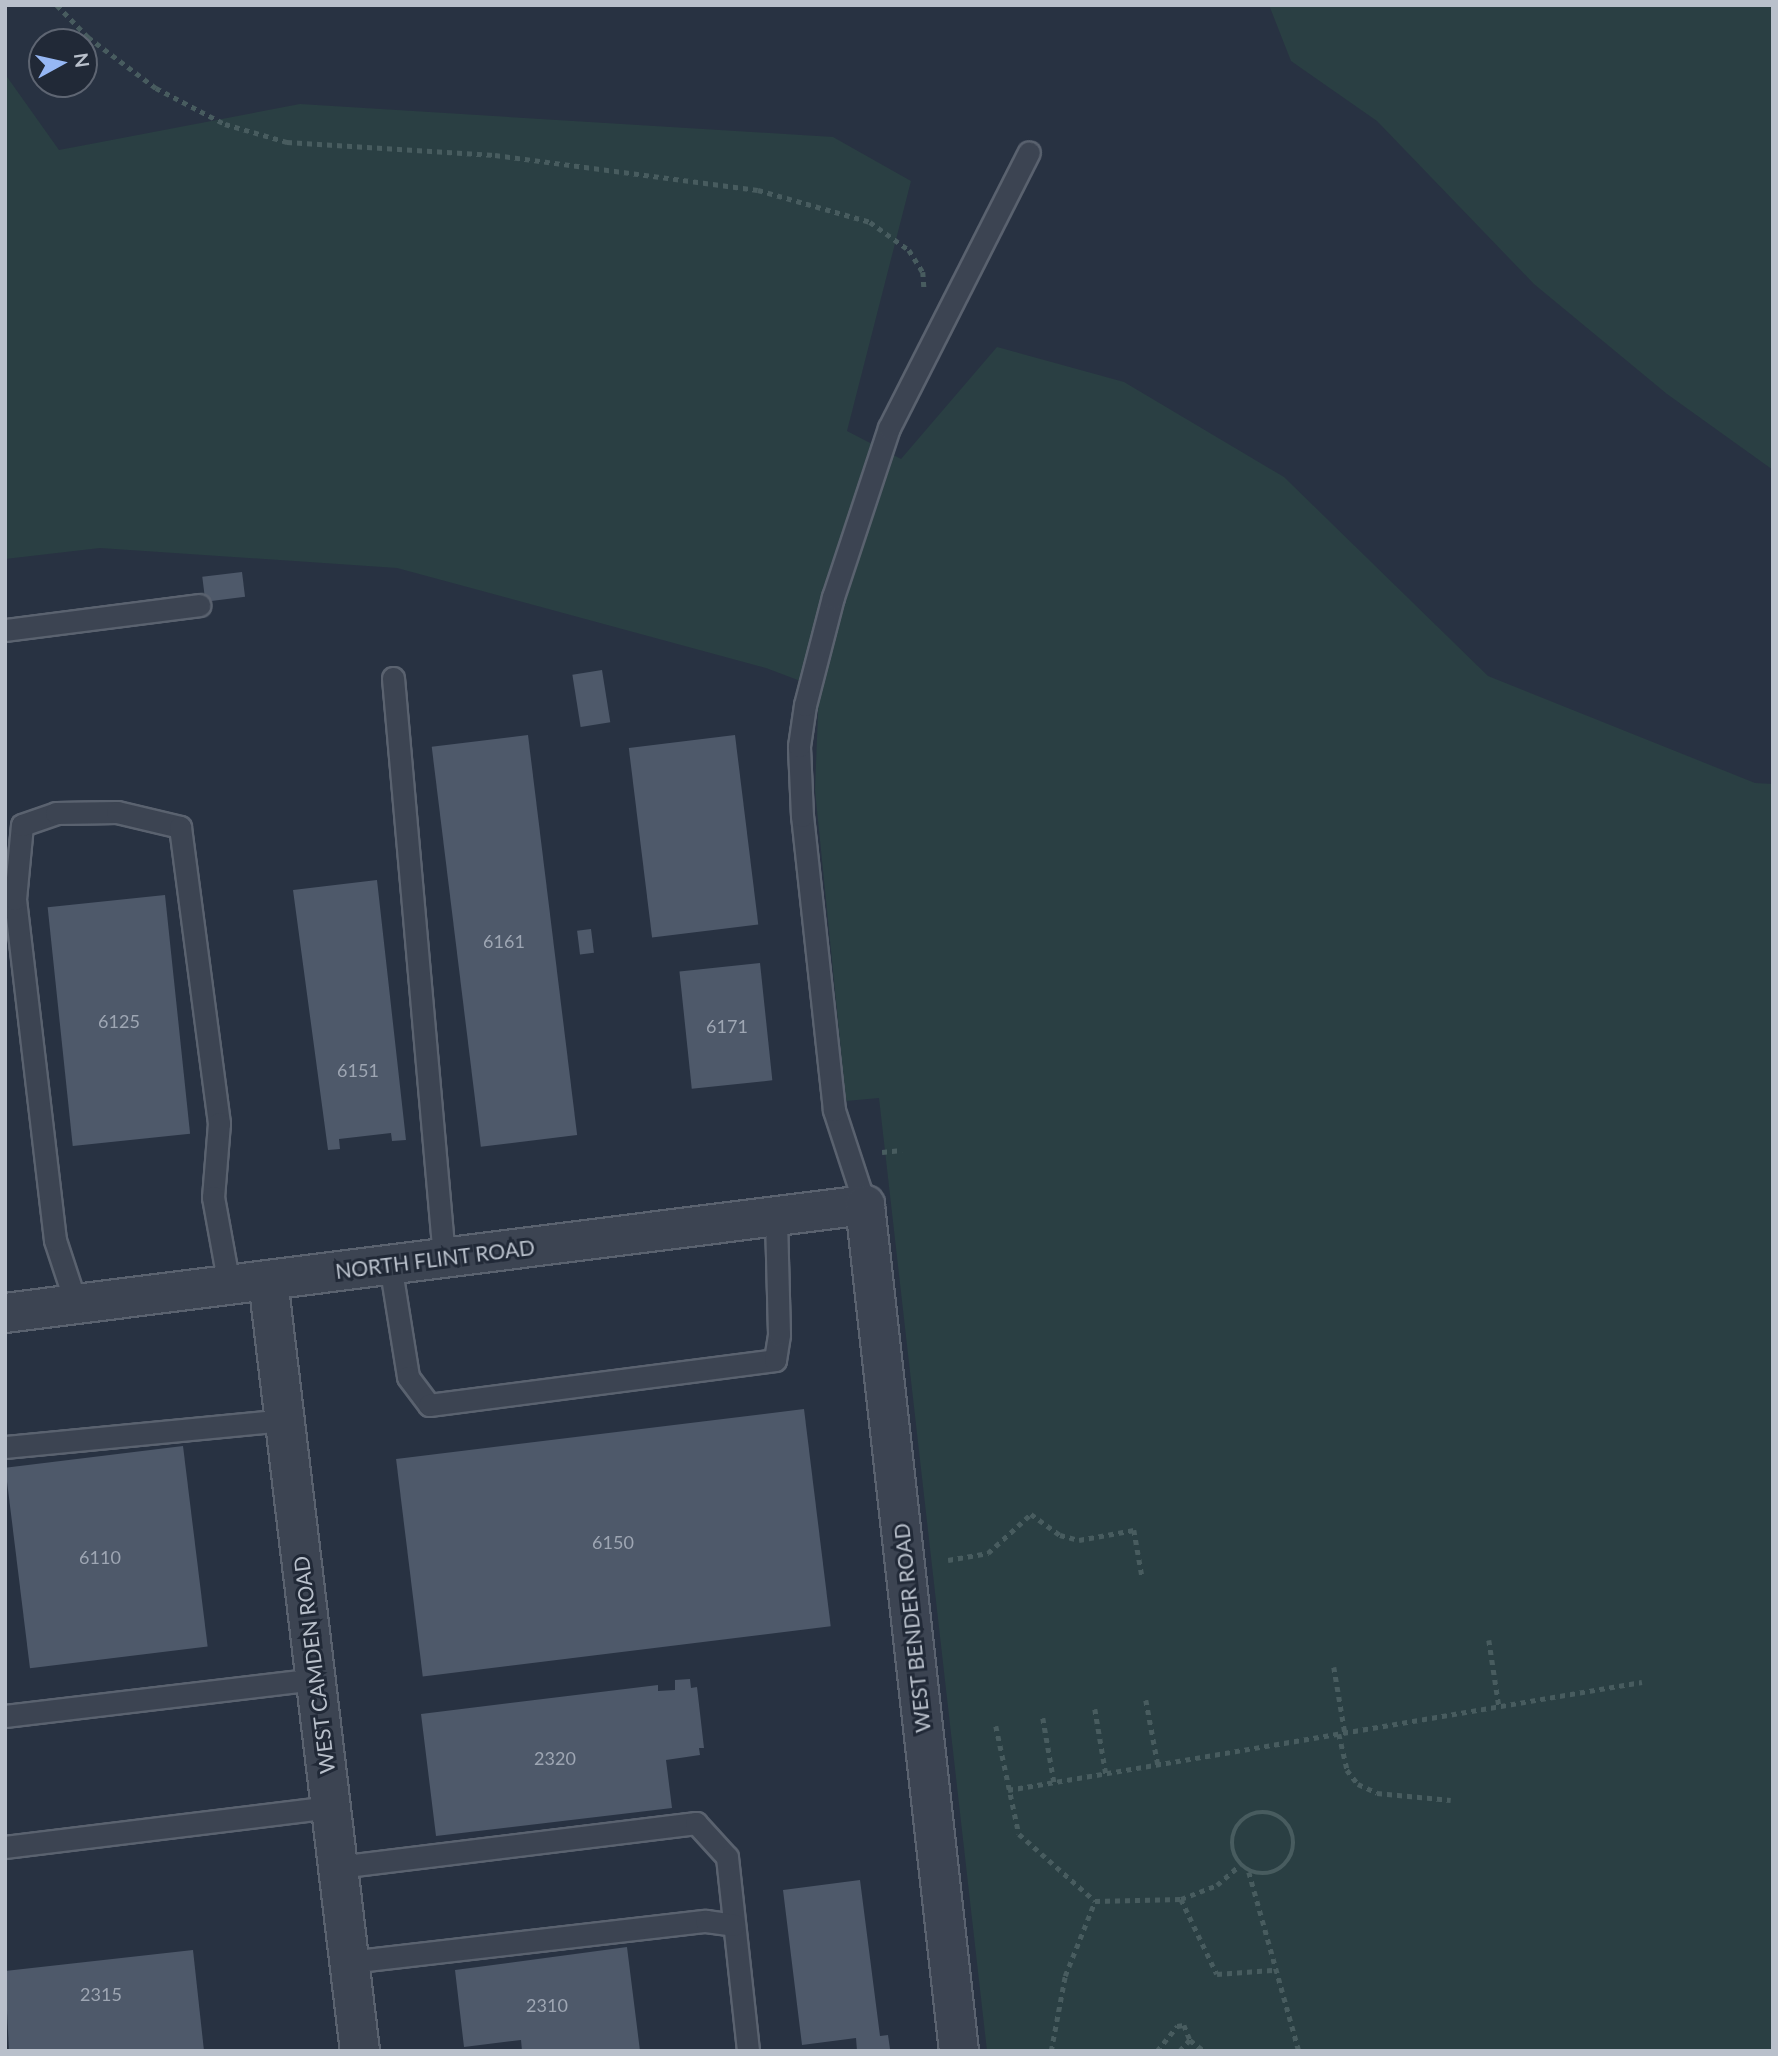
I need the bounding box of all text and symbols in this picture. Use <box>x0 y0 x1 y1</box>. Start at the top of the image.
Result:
north arrow <box>28 28 98 98</box>
text: N <box>70 51 95 69</box>
house number: 6161 <box>483 930 525 952</box>
house number: 6125 <box>98 1010 140 1032</box>
house number: 6171 <box>706 1015 748 1037</box>
house number: 6151 <box>337 1059 379 1081</box>
street label: NORTH FLINT ROAD <box>334 1234 536 1284</box>
street label: WEST BENDER ROAD <box>888 1522 936 1734</box>
house number: 6150 <box>592 1531 634 1553</box>
house number: 6110 <box>79 1546 121 1568</box>
street label: WEST CAMDEN ROAD <box>288 1554 340 1776</box>
house number: 2320 <box>534 1747 576 1769</box>
house number: 2315 <box>80 1983 122 2005</box>
house number: 2310 <box>526 1994 568 2016</box>

